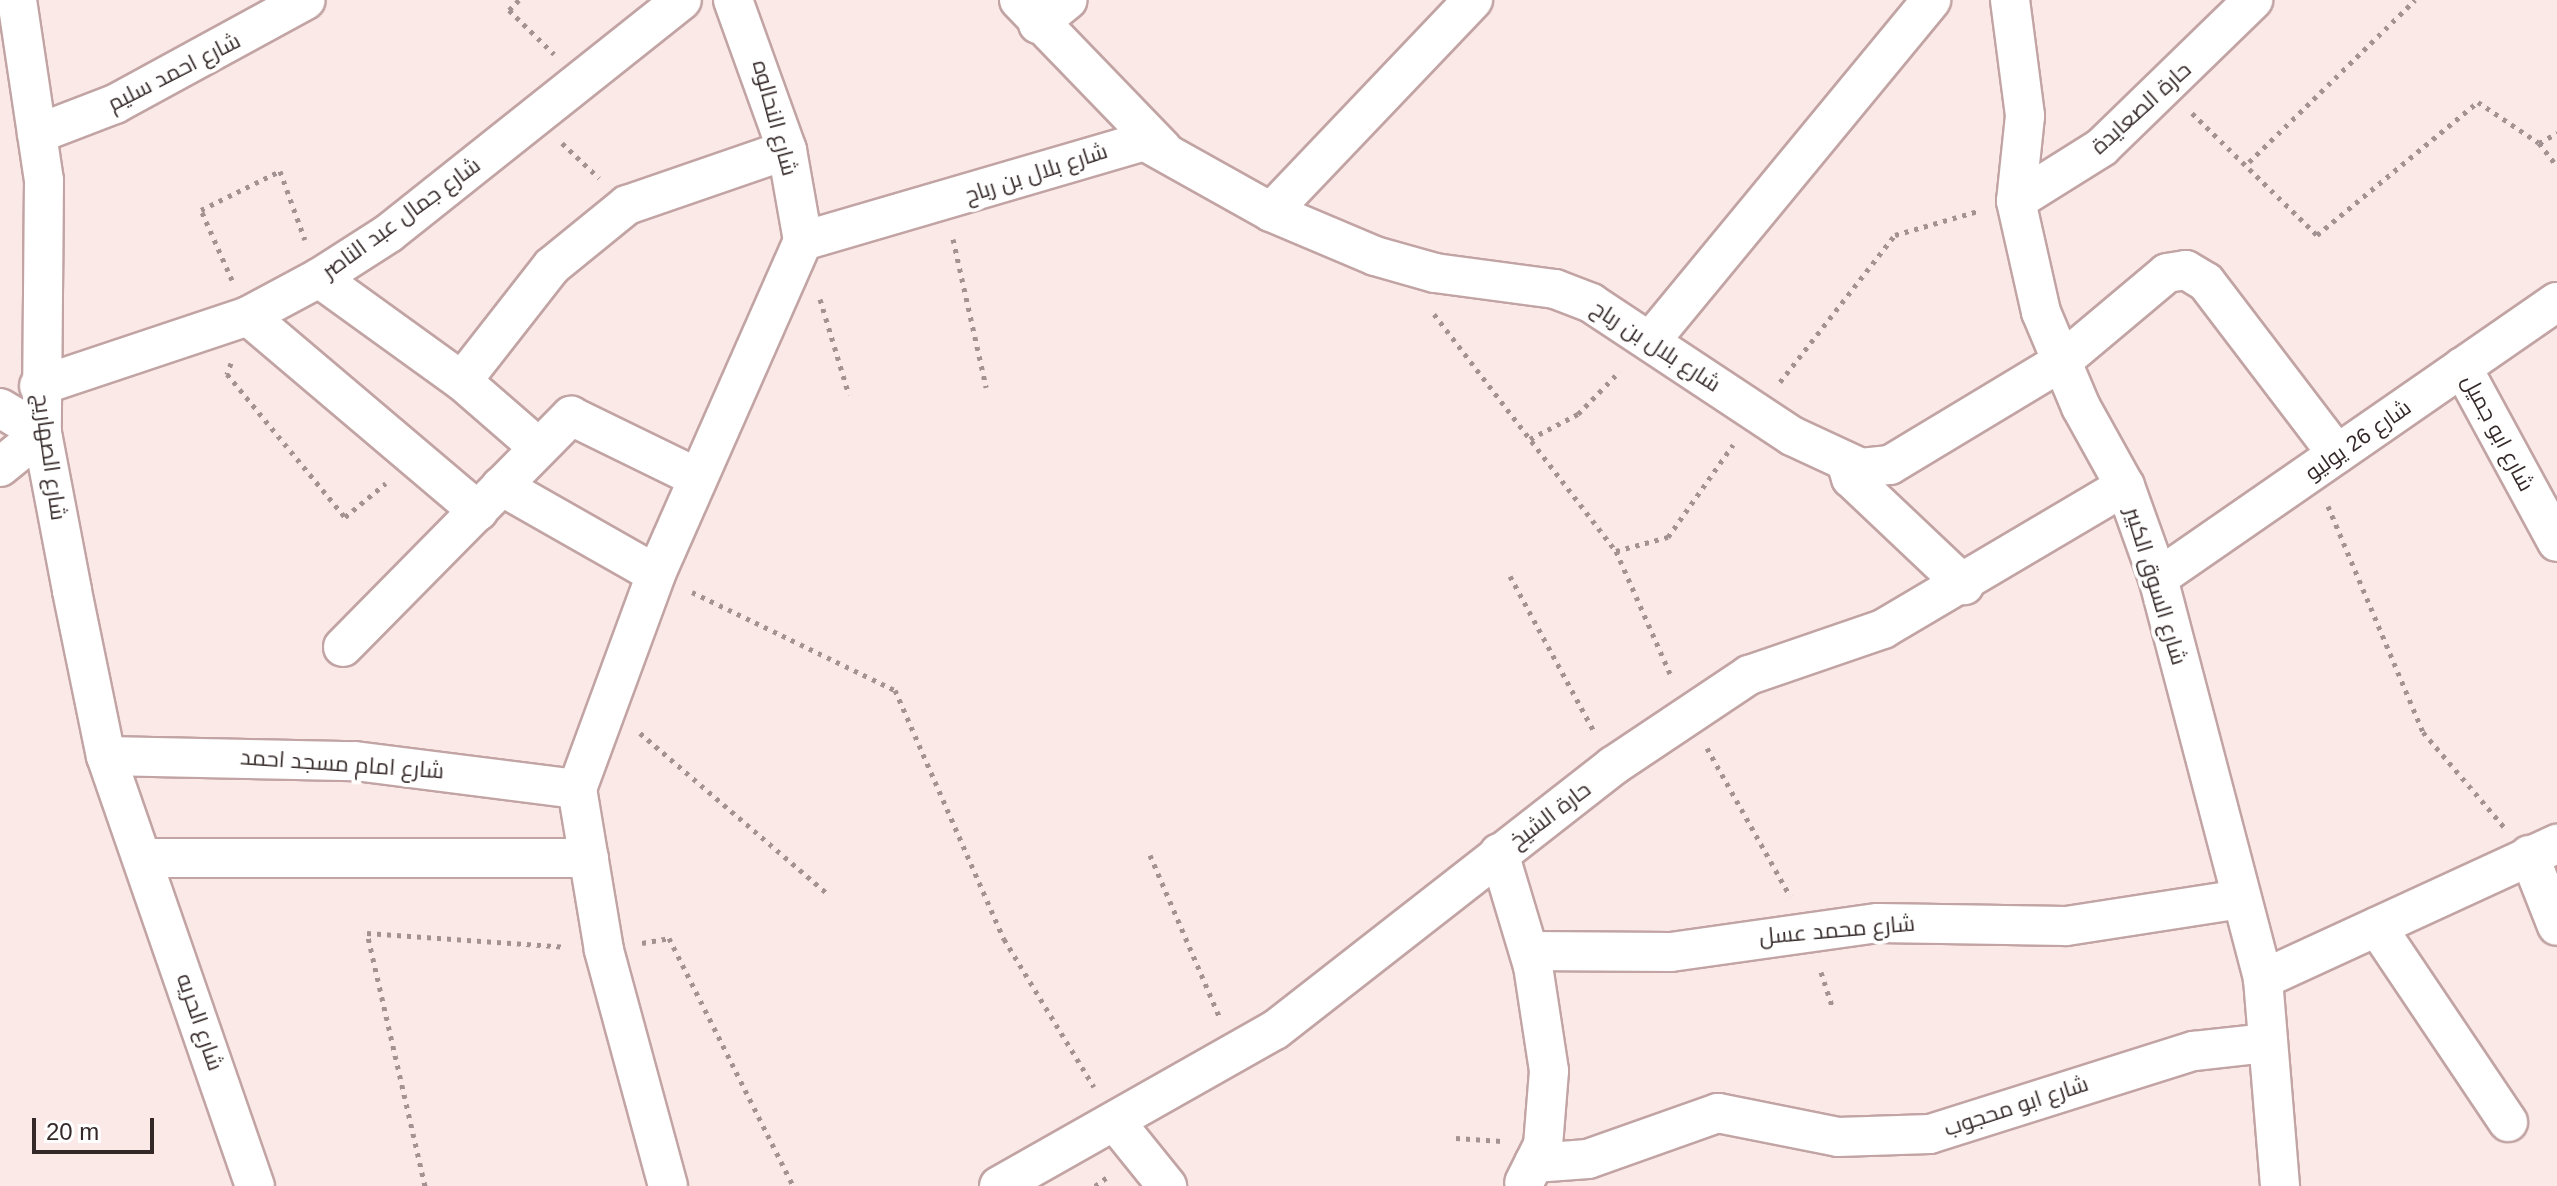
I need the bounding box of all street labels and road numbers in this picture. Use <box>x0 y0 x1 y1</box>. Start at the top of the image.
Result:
street label: شارع احمد سليم <box>103 27 245 117</box>
street label: حارة الصعايدة <box>2086 56 2196 160</box>
street label: شارع النحالوه <box>747 57 803 179</box>
street label: شارع بلال بن رباح <box>961 138 1111 208</box>
street label: شارع جمال عبد الناصر <box>317 152 485 284</box>
street label: شارع بلال بن رباح <box>1587 295 1725 397</box>
street label: شارع ابو جميل <box>2456 370 2540 496</box>
street label: شارع الصهاريج <box>28 392 72 522</box>
street label: شارع 26 يوليو <box>2300 394 2416 486</box>
street label: شارع السوق الكبير <box>2119 504 2193 668</box>
street label: شارع امام مسجد احمد <box>239 744 445 784</box>
street label: حارة الشيخ <box>1504 776 1596 854</box>
street label: شارع محمد عسل <box>1758 910 1916 950</box>
street label: شارع الحريه <box>171 970 229 1074</box>
street label: شارع ابو محجوب <box>1941 1070 2091 1142</box>

